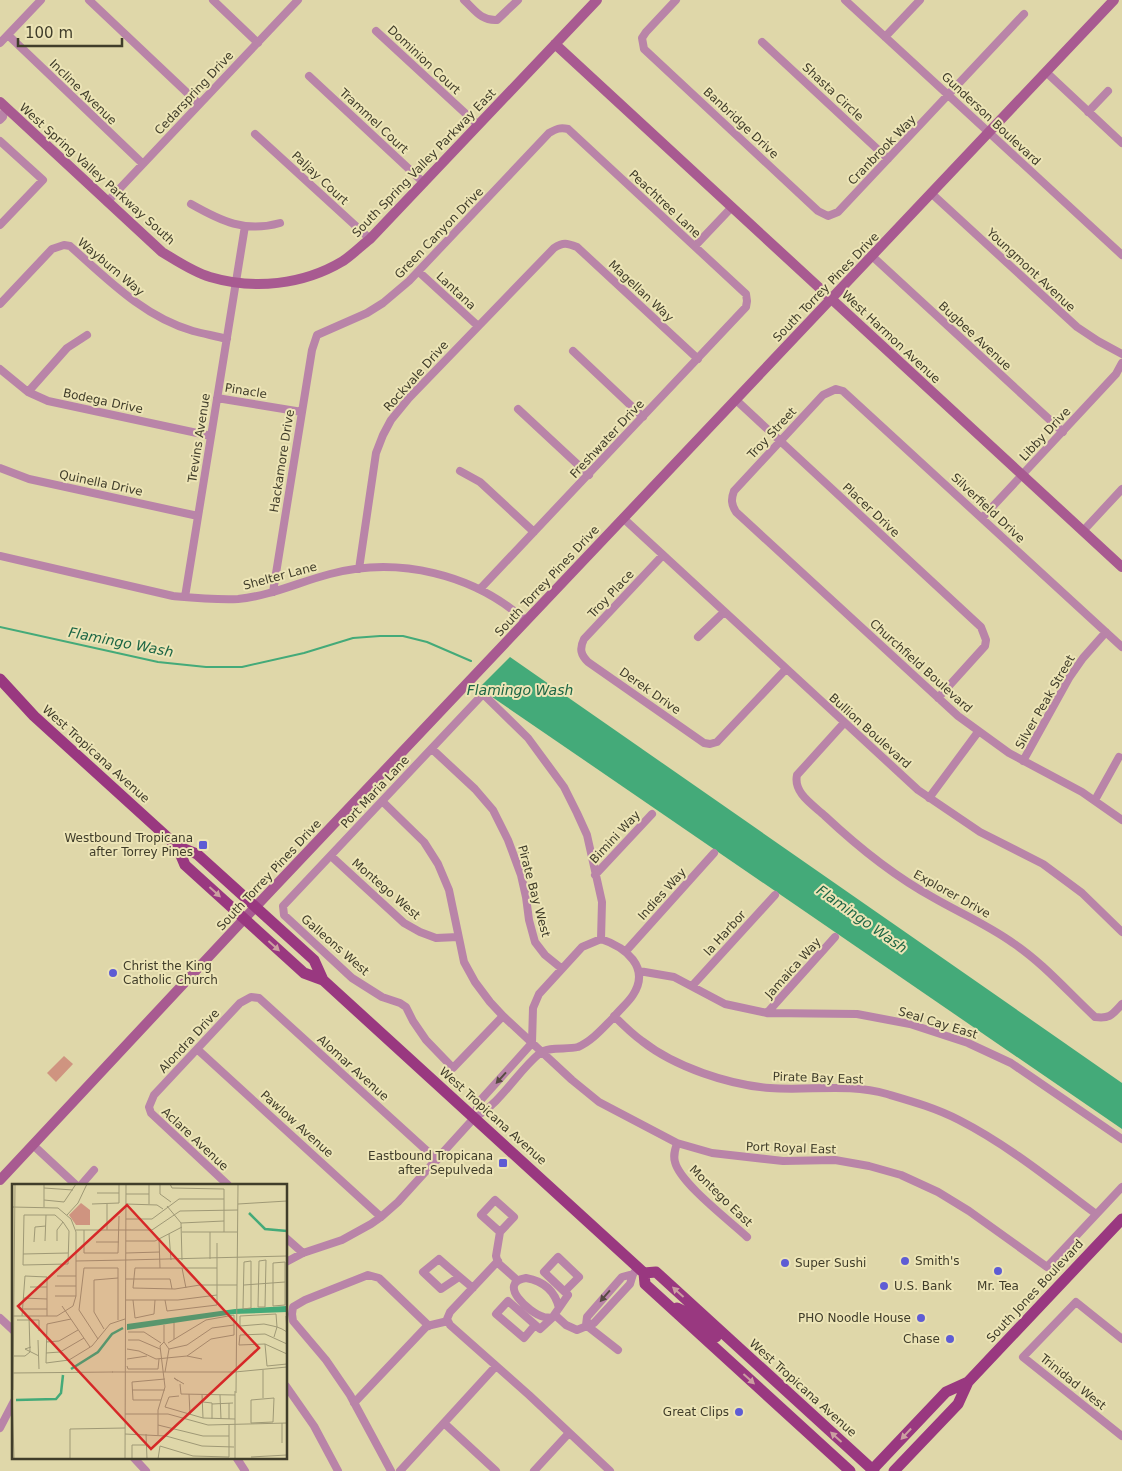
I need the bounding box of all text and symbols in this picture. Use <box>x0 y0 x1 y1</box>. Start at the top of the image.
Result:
scale bar <box>18 15 121 47</box>
street label: Dominion Court <box>385 23 463 97</box>
text: 100 m <box>25 24 73 42</box>
street label: Cedarspring Drive <box>152 48 236 138</box>
street label: Incline Avenue <box>47 56 119 128</box>
street label: Shasta Circle <box>800 60 866 124</box>
street label: Gunderson Boulevard <box>939 69 1043 169</box>
street label: Trammel Court <box>336 85 411 157</box>
street label: Banbridge Drive <box>701 85 781 161</box>
street label: South Spring Valley Parkway East <box>349 86 499 240</box>
street label: West Spring Valley Parkway South <box>16 100 178 248</box>
street label: Cranbrook Way <box>845 112 919 188</box>
street label: Paljay Court <box>289 148 351 208</box>
street label: Peachtree Lane <box>626 167 704 241</box>
street label: Green Canyon Drive <box>392 184 486 282</box>
street label: Youngmont Avenue <box>983 225 1078 315</box>
street label: South Torrey Pines Drive <box>770 229 882 345</box>
street label: Wayburn Way <box>75 235 147 299</box>
street label: Magellan Way <box>606 257 676 325</box>
street label: Lantana <box>433 269 479 313</box>
street label: West Harmon Avenue <box>839 288 943 386</box>
street label: Bugbee Avenue <box>936 299 1014 373</box>
street label: Rockvale Drive <box>381 338 451 414</box>
street label: Pinacle <box>224 381 268 401</box>
street label: Bodega Drive <box>62 386 144 416</box>
street label: Trevins Avenue <box>185 392 213 485</box>
street label: Freshwater Drive <box>567 397 647 481</box>
street label: Troy Street <box>744 404 799 462</box>
street label: Libby Drive <box>1017 404 1073 464</box>
street label: Hackamore Drive <box>267 409 297 513</box>
street label: Quinella Drive <box>58 467 144 499</box>
street label: Silverfield Drive <box>948 470 1028 546</box>
street label: Placer Drive <box>840 480 902 540</box>
street label: South Torrey Pines Drive <box>492 523 602 639</box>
street label: Shelter Lane <box>242 559 318 593</box>
street label: Troy Place <box>585 567 637 622</box>
street label: Churchfield Boulevard <box>867 616 975 716</box>
water label: Flamingo Wash <box>67 624 175 660</box>
street label: Silver Peak Street <box>1012 652 1078 752</box>
street label: Derek Drive <box>617 665 683 717</box>
water label: Flamingo Wash <box>467 682 573 698</box>
street label: Bullion Boulevard <box>826 691 914 771</box>
street label: West Tropicana Avenue <box>40 702 152 806</box>
street label: Port Maria Lane <box>338 753 412 831</box>
street label: Bimini Way <box>587 808 643 866</box>
street label: South Torrey Pines Drive <box>214 817 324 933</box>
place label: Westbound Tropicana after Torrey Pines <box>64 831 193 859</box>
marker: Westbound Tropicana after Torrey Pines <box>197 839 209 851</box>
street label: Pirate Bay West <box>515 844 553 939</box>
street label: Montego West <box>349 856 423 923</box>
street label: Indies Way <box>635 865 689 923</box>
street label: Explorer Drive <box>911 867 993 921</box>
water label: Flamingo Wash <box>814 882 910 956</box>
one-way arrow <box>209 886 221 898</box>
street label: la Harbor <box>701 908 749 958</box>
street label: Galleons West <box>298 912 372 978</box>
street label: Jamaica Way <box>762 935 824 1002</box>
one-way arrow <box>268 940 280 952</box>
place label: Christ the King Catholic Church <box>123 959 218 987</box>
marker: Christ the King Catholic Church <box>107 967 119 979</box>
street label: Seal Cay East <box>897 1004 980 1042</box>
street label: Alondra Drive <box>156 1006 222 1076</box>
street label: Alomar Avenue <box>314 1032 392 1104</box>
street label: West Tropicana Avenue <box>437 1064 549 1168</box>
street label: Pirate Bay East <box>772 1069 864 1087</box>
one-way arrow <box>495 1072 506 1085</box>
street label: Pawlow Avenue <box>258 1088 336 1160</box>
street label: Aclare Avenue <box>159 1105 231 1173</box>
street label: Port Royal East <box>746 1139 837 1157</box>
place label: Eastbound Tropicana after Sepulveda <box>368 1149 493 1177</box>
marker: Eastbound Tropicana after Sepulveda <box>497 1157 509 1169</box>
street label: Montego East <box>687 1162 756 1230</box>
inset map <box>12 1184 288 1458</box>
street label: South Jones Boulevard <box>984 1237 1086 1345</box>
place label: Smith's <box>915 1254 960 1268</box>
marker: Smith's <box>899 1255 911 1267</box>
place label: Super Sushi <box>795 1256 866 1270</box>
marker: Super Sushi <box>779 1257 791 1269</box>
marker: Mr. Tea <box>992 1265 1004 1277</box>
place label: U.S. Bank <box>894 1279 952 1293</box>
place label: Mr. Tea <box>977 1279 1019 1293</box>
marker: U.S. Bank <box>878 1280 890 1292</box>
one-way arrow <box>672 1286 684 1298</box>
one-way arrow <box>599 1289 611 1301</box>
place label: PHO Noodle House <box>798 1311 911 1325</box>
marker: PHO Noodle House <box>915 1312 927 1324</box>
place label: Chase <box>903 1332 940 1346</box>
marker: Chase <box>944 1333 956 1345</box>
street label: West Tropicana Avenue <box>747 1336 859 1440</box>
street label: Trinidad West <box>1036 1351 1109 1413</box>
one-way arrow <box>743 1374 756 1385</box>
place label: Great Clips <box>663 1405 729 1419</box>
marker: Great Clips <box>733 1406 745 1418</box>
one-way arrow <box>900 1428 912 1440</box>
one-way arrow <box>831 1431 843 1443</box>

